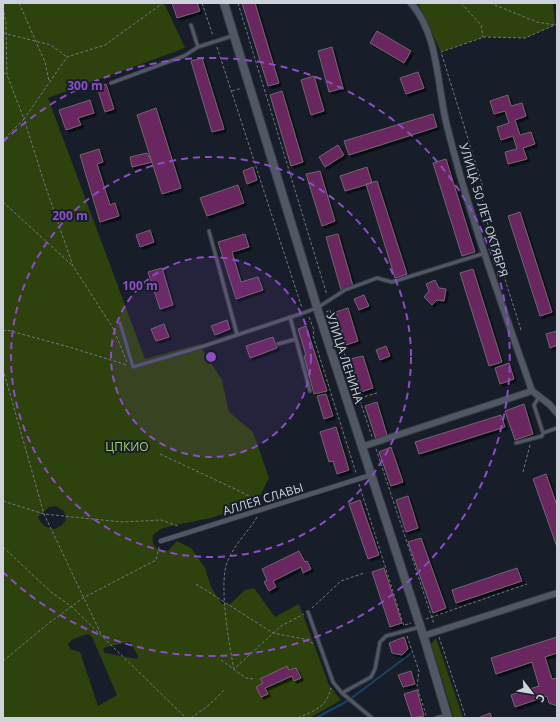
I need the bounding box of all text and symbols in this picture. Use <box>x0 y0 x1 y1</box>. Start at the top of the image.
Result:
text: 300 m <box>67 77 103 94</box>
street label: УЛИЦА 50 ЛЕТ ОКТЯБРЯ <box>456 141 512 279</box>
text: 200 m <box>52 207 88 224</box>
text: 100 m <box>122 277 158 294</box>
street label: УЛИЦА ЛЕНИНА <box>322 311 368 406</box>
centre of rings <box>204 350 218 364</box>
park label: ЦПКИО <box>105 438 149 455</box>
street label: АЛЛЕЯ СЛАВЫ <box>221 479 305 519</box>
north arrow <box>512 673 552 713</box>
text: С <box>533 692 549 705</box>

